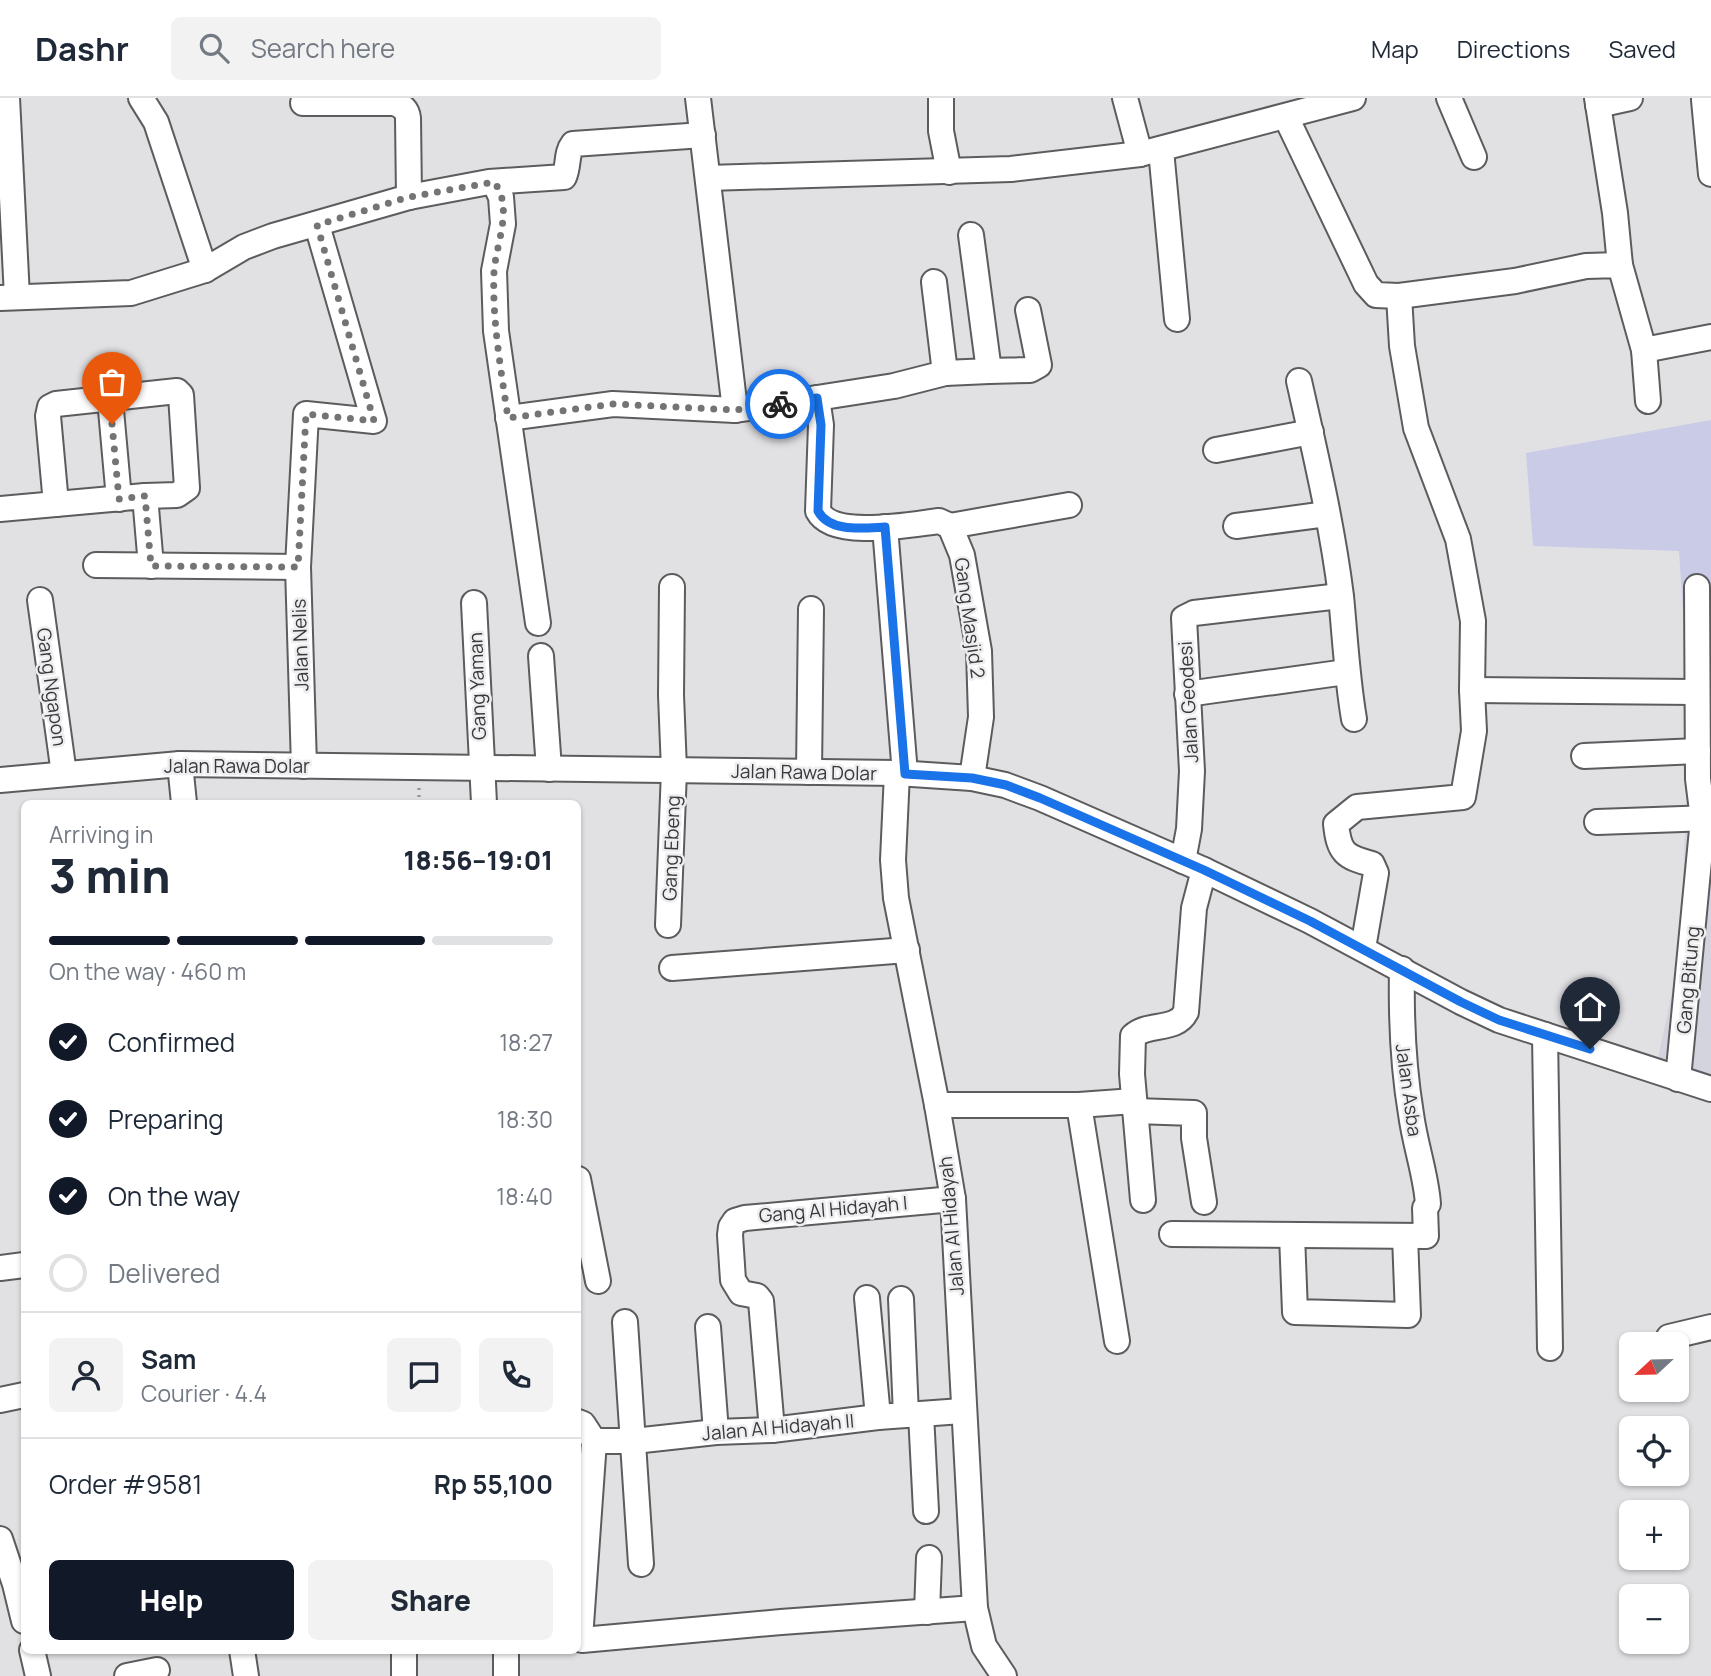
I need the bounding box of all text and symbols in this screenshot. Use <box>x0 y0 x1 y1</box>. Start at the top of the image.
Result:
search box <box>171 17 661 80</box>
text: Dashr <box>35 26 129 71</box>
icon: search <box>195 29 233 67</box>
text: Search here <box>251 30 395 66</box>
text: Map <box>1371 32 1419 65</box>
text: Directions <box>1457 32 1570 65</box>
text: Saved <box>1608 32 1676 65</box>
pin <box>82 352 142 424</box>
icon: bag <box>93 363 131 401</box>
courier <box>745 369 815 439</box>
icon: bike <box>761 385 799 423</box>
street label: Gang Masjid 2 <box>949 556 991 680</box>
street label: Jalan Nelis <box>285 598 315 692</box>
street label: Gang Ngapon <box>31 626 73 748</box>
street label: Gang Yaman <box>462 632 492 740</box>
street label: Jalan Geodesi <box>1172 640 1204 764</box>
street label: Jalan Rawa Dolar <box>164 753 310 779</box>
street label: Jalan Rawa Dolar <box>731 758 877 786</box>
street label: Gang Ebeng <box>656 795 686 901</box>
text: Arriving in <box>49 818 154 850</box>
text: 18:56–19:01 <box>404 842 553 878</box>
text: 3 min <box>49 844 170 907</box>
street label: Gang Bitung <box>1670 925 1706 1035</box>
text: On the way · 460 m <box>49 955 246 987</box>
pin <box>1560 977 1620 1049</box>
icon: home <box>1571 988 1609 1026</box>
icon: check <box>49 1023 87 1061</box>
text: Confirmed <box>108 1024 235 1060</box>
text: 18:27 <box>499 1026 553 1058</box>
street label: Jalan Asba <box>1390 1042 1428 1138</box>
icon: check <box>49 1100 87 1138</box>
text: Preparing <box>108 1101 224 1137</box>
text: 18:30 <box>497 1103 553 1135</box>
street label: Jalan Al Hidayah <box>932 1155 970 1297</box>
icon: check <box>49 1177 87 1215</box>
text: On the way <box>108 1178 240 1214</box>
text: 18:40 <box>496 1180 553 1212</box>
street label: Gang Al Hidayah I <box>758 1190 908 1228</box>
text: Delivered <box>108 1255 220 1291</box>
north arrow <box>1619 1332 1689 1402</box>
map controls <box>1619 1332 1689 1654</box>
button: person <box>49 1338 123 1412</box>
button: chat <box>387 1338 461 1412</box>
button: phone <box>479 1338 553 1412</box>
text: Sam <box>141 1341 196 1377</box>
text: Courier · 4.4 <box>141 1377 267 1409</box>
street label: Jalan Al Hidayah II <box>701 1407 855 1447</box>
button: locate <box>1619 1416 1689 1486</box>
text: Order #9581 <box>49 1466 202 1502</box>
text: Rp 55,100 <box>434 1466 553 1502</box>
button: + <box>1619 1500 1689 1570</box>
button: Help <box>49 1560 294 1640</box>
button: Share <box>308 1560 553 1640</box>
button: − <box>1619 1584 1689 1654</box>

